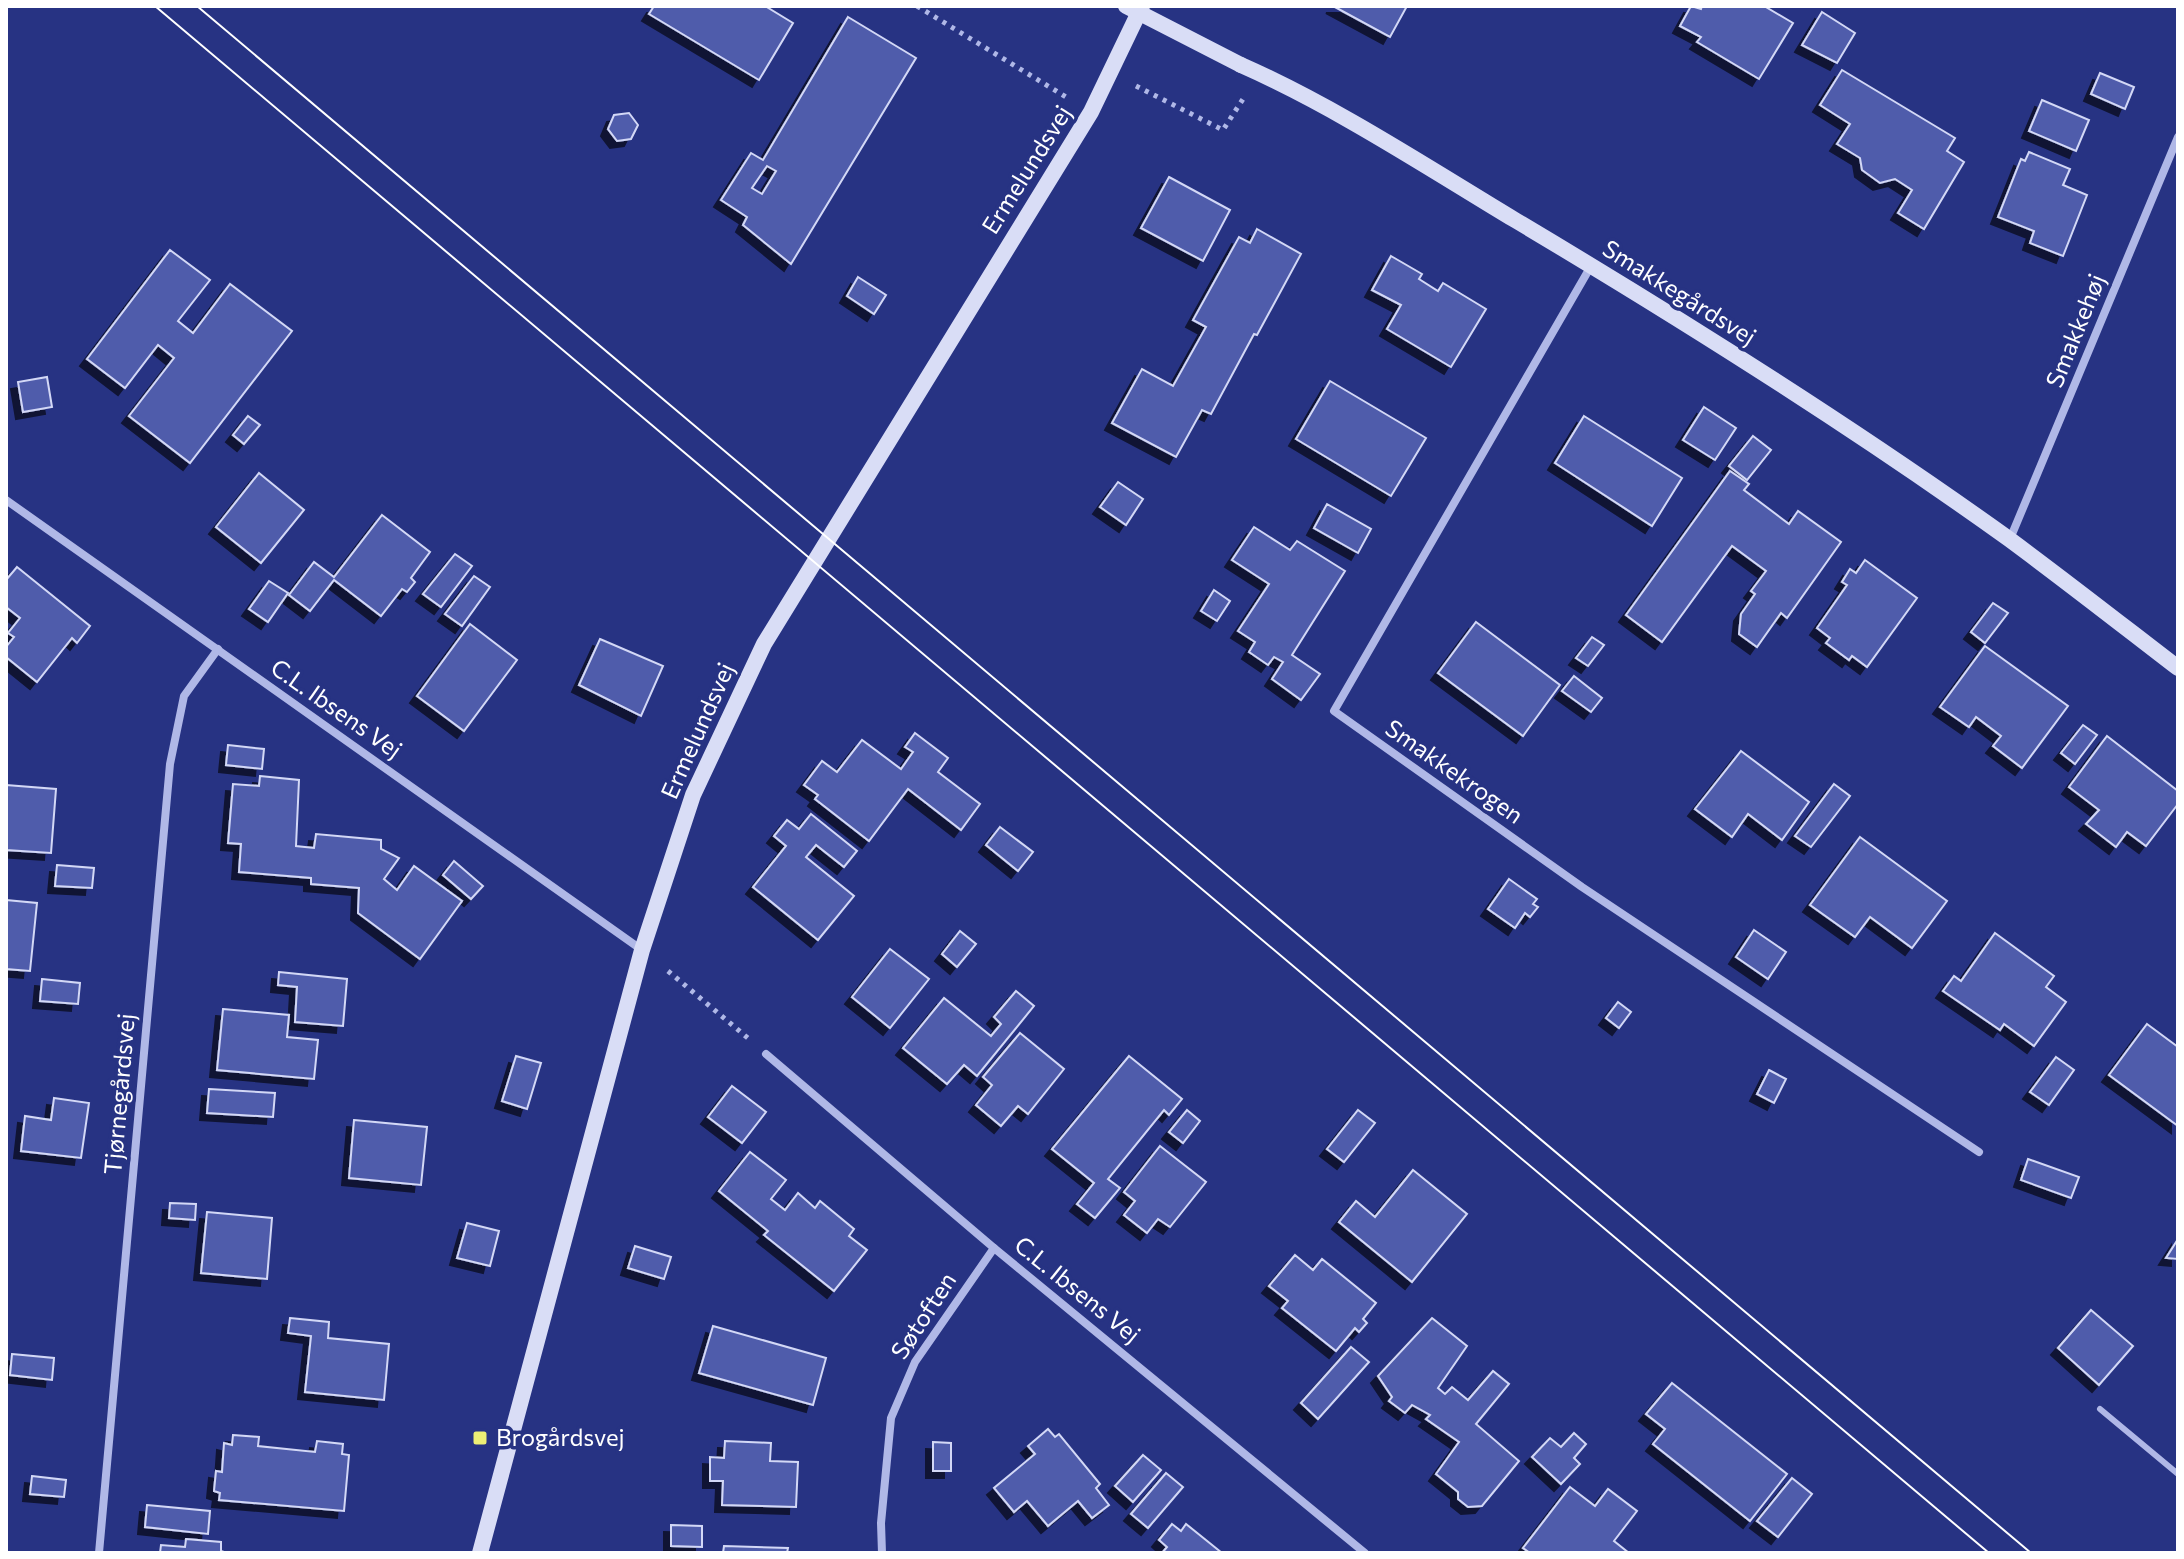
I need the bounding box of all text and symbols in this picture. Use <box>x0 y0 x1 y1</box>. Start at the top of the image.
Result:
street label: Ermelundsvej <box>975 100 1077 239</box>
street label: Smakkegårdsvej <box>1598 233 1762 350</box>
street label: Smakkehøj <box>2039 269 2111 391</box>
street label: C.L. Ibsens Vej <box>266 652 408 764</box>
street label: Ermelundsvej <box>654 658 740 803</box>
street label: Smakkekrogen <box>1380 713 1529 829</box>
street label: Tjørnegårdsvej <box>97 1012 140 1176</box>
street label: C.L. Ibsens Vej <box>1009 1229 1147 1348</box>
street label: Søtoften <box>884 1266 961 1364</box>
place label: Brogårdsvej <box>496 1422 625 1451</box>
marker: Brogårdsvej <box>471 1429 489 1447</box>

